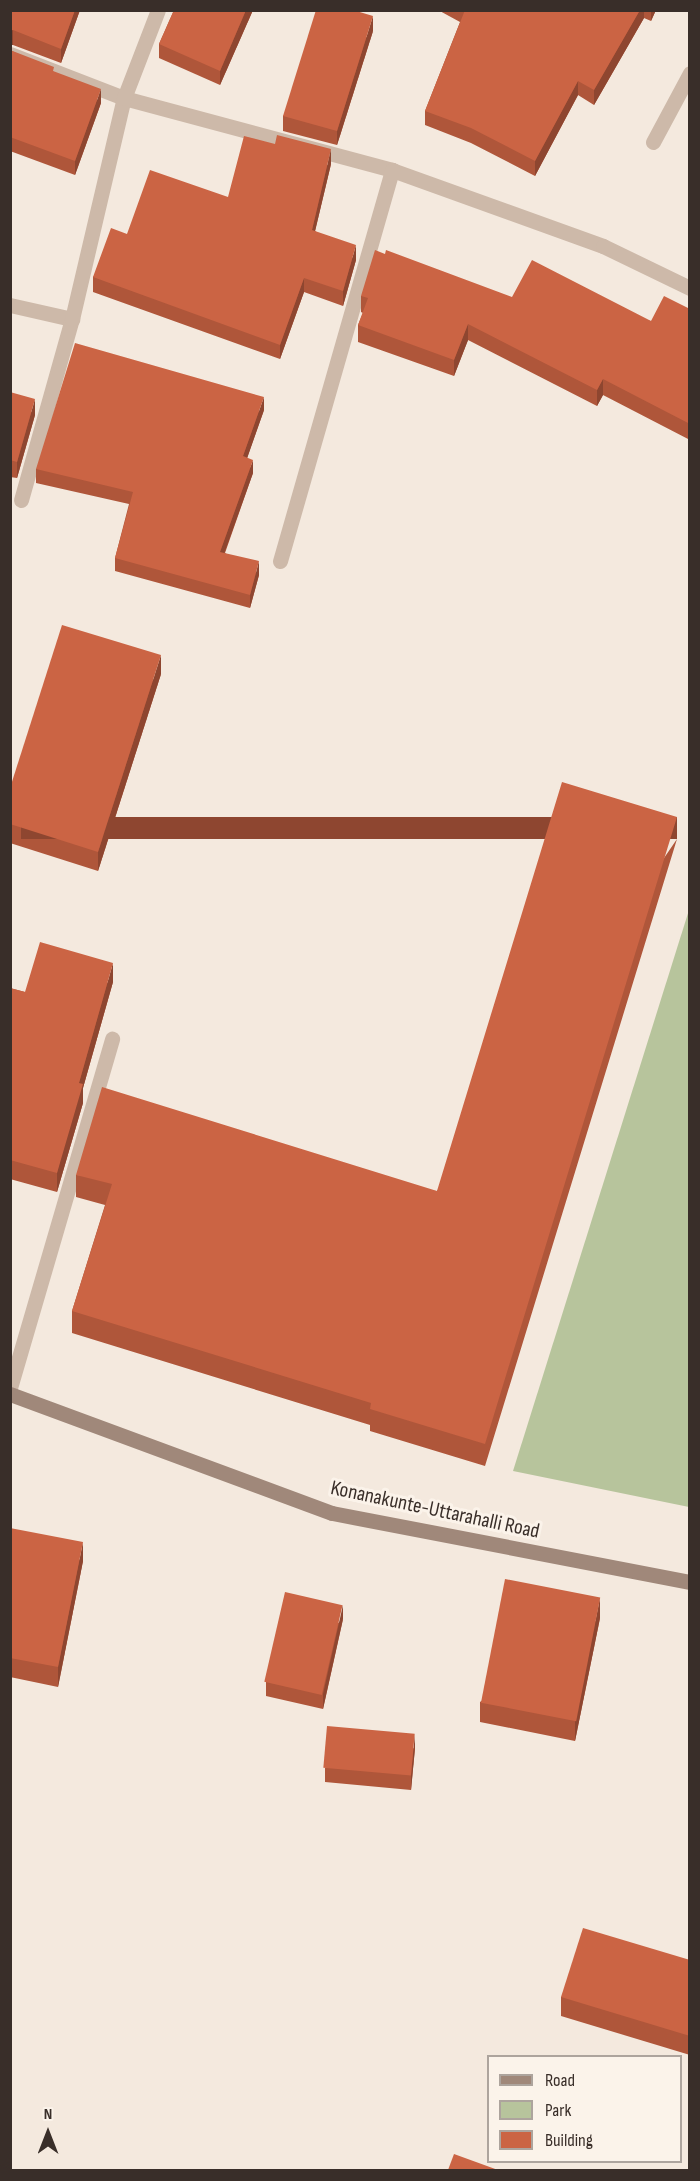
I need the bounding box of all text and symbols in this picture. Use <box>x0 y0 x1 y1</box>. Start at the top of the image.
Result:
street label: Konanakunte-Uttarahalli Road <box>328 1476 542 1544</box>
legend <box>487 2055 682 2163</box>
text: Road <box>545 2070 575 2091</box>
text: Park <box>545 2100 571 2121</box>
north arrow <box>18 2103 78 2163</box>
text: N <box>44 2105 52 2124</box>
text: Building <box>545 2130 593 2151</box>

